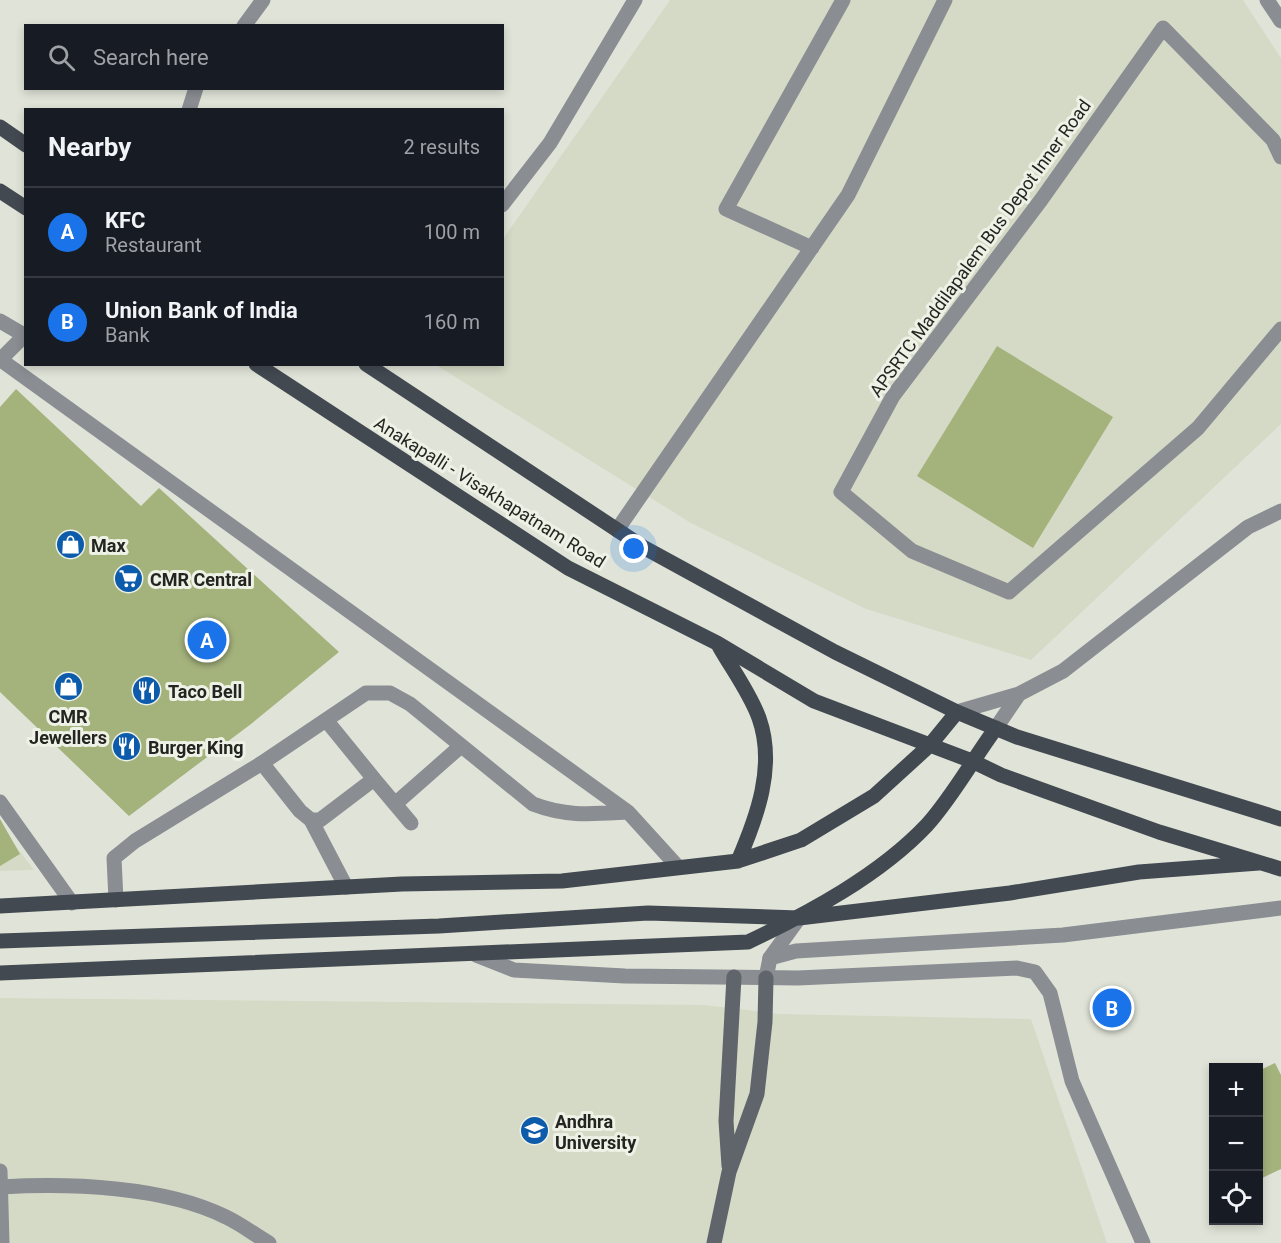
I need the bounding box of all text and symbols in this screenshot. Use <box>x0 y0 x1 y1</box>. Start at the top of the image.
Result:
search box <box>24 24 504 90</box>
icon: search <box>45 41 78 74</box>
text: Search here <box>93 45 209 70</box>
street label: APSRTC Maddilapalem Bus Depot Inner Road <box>865 95 1095 401</box>
text: Nearby <box>48 132 131 162</box>
text: 2 results <box>404 135 480 159</box>
text: KFC <box>105 208 145 233</box>
text: A <box>61 220 74 244</box>
text: 100 m <box>424 220 480 244</box>
text: Restaurant <box>105 233 202 257</box>
text: Union Bank of India <box>105 298 298 323</box>
text: B <box>61 310 74 334</box>
text: 160 m <box>424 310 480 334</box>
text: Bank <box>105 323 150 347</box>
street label: Anakapalli - Visakhapatnam Road <box>371 412 609 572</box>
shop icon: Max <box>54 529 86 561</box>
your location <box>619 534 648 563</box>
place label: Max <box>91 535 126 556</box>
supermarket icon: CMR Central <box>113 563 145 595</box>
place label: CMR Central <box>150 569 252 590</box>
pin: A <box>188 618 226 662</box>
shop icon: CMR Jewellers <box>52 671 84 703</box>
restaurant icon: Taco Bell <box>131 675 163 707</box>
place label: Taco Bell <box>168 681 242 702</box>
place label: CMR Jewellers <box>29 706 107 748</box>
restaurant icon: Burger King <box>111 731 143 763</box>
place label: Burger King <box>148 737 244 758</box>
pin: B <box>1092 986 1132 1030</box>
map controls <box>1209 1063 1263 1225</box>
button: + <box>1209 1063 1263 1117</box>
place label: Andhra University <box>555 1111 637 1153</box>
school or university icon: Andhra University <box>518 1115 550 1147</box>
button: − <box>1209 1117 1263 1171</box>
button: locate <box>1209 1171 1263 1225</box>

